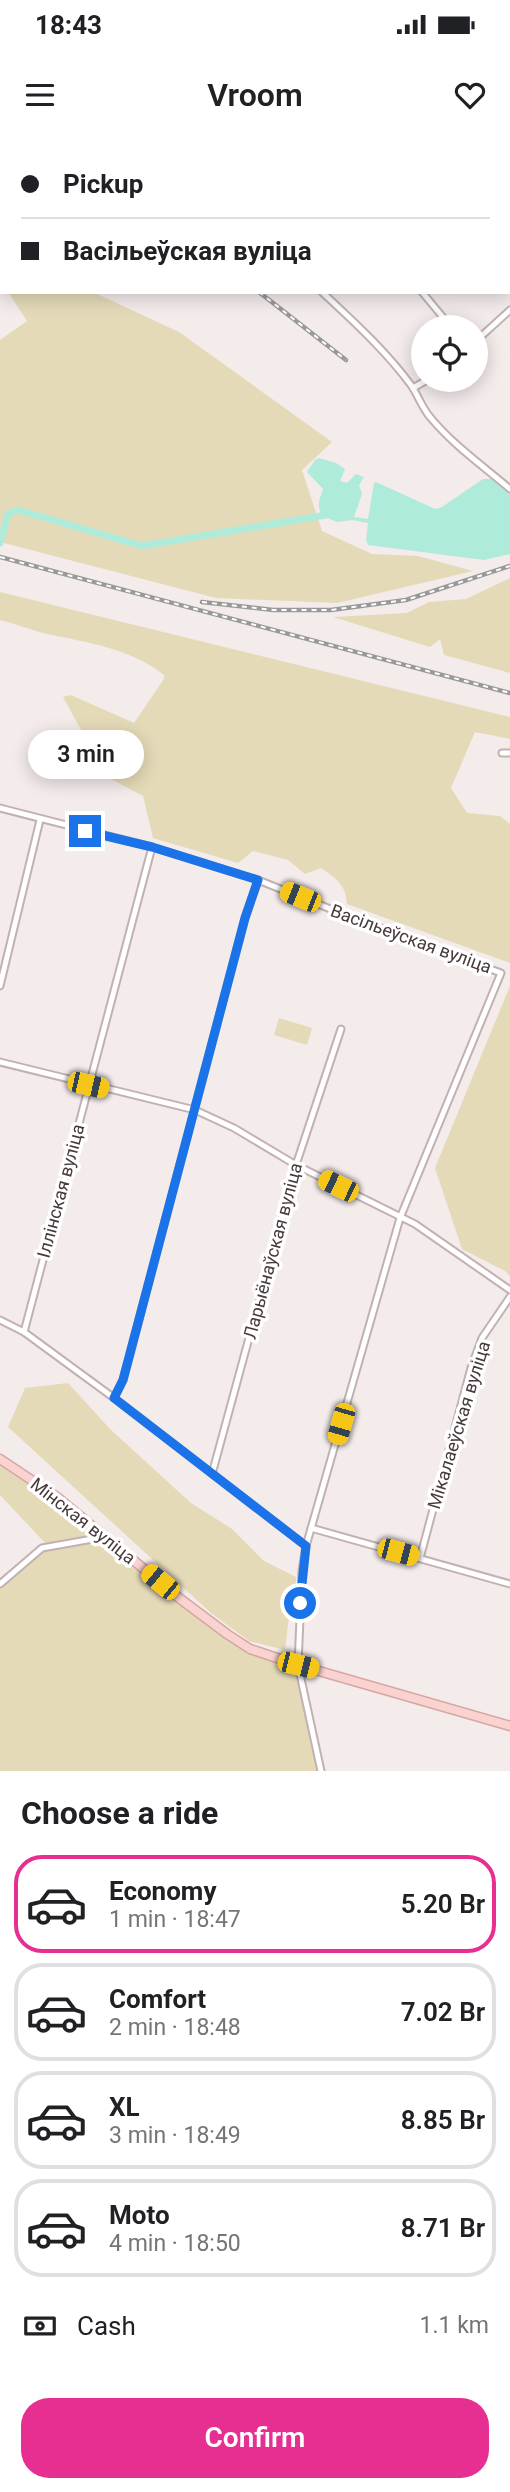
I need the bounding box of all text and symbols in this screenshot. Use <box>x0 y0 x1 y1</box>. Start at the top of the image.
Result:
text: 18:43 <box>35 10 102 40</box>
icon: menu <box>21 76 59 114</box>
text: Vroom <box>207 76 303 114</box>
icon: heart <box>451 76 489 114</box>
text: Pickup <box>63 169 143 199</box>
text: Васільеўская вуліца <box>63 236 312 266</box>
map controls <box>411 315 488 392</box>
button: locate <box>411 315 488 392</box>
callout: 3 min <box>27 730 143 778</box>
text: 3 min <box>57 741 115 768</box>
route end <box>69 815 101 847</box>
car <box>277 879 324 915</box>
street label: Васільеўская вуліца <box>328 900 494 977</box>
car <box>66 1070 111 1100</box>
street label: Іллінская вуліца <box>33 1122 88 1260</box>
street label: Ларыёнаўская вуліца <box>239 1160 306 1341</box>
car <box>315 1167 362 1205</box>
street label: Мікалаеўская вуліца <box>423 1338 494 1511</box>
car <box>326 1401 357 1447</box>
street label: Мінская вуліца <box>27 1473 140 1568</box>
car <box>375 1536 422 1568</box>
car <box>138 1561 183 1603</box>
route start <box>284 1587 316 1619</box>
car <box>276 1650 321 1680</box>
text: Choose a ride <box>21 1794 218 1832</box>
icon: car <box>25 1873 88 1936</box>
text: Economy <box>109 1876 216 1906</box>
text: 5.20 Br <box>401 1889 485 1919</box>
text: 1 min · 18:47 <box>109 1906 241 1933</box>
icon: car <box>25 1981 88 2044</box>
text: Comfort <box>109 1984 206 2014</box>
text: 7.02 Br <box>401 1997 485 2027</box>
text: 2 min · 18:48 <box>109 2014 241 2041</box>
icon: car <box>25 2089 88 2152</box>
text: XL <box>109 2092 140 2122</box>
text: 8.85 Br <box>401 2105 485 2135</box>
text: 3 min · 18:49 <box>109 2122 241 2149</box>
icon: car <box>25 2197 88 2260</box>
text: Moto <box>109 2200 170 2230</box>
text: 8.71 Br <box>401 2213 485 2243</box>
text: 4 min · 18:50 <box>109 2230 241 2257</box>
icon: cash <box>21 2307 59 2345</box>
text: Cash <box>77 2311 136 2341</box>
text: 1.1 km <box>420 2312 489 2339</box>
button: Confirm <box>21 2398 489 2478</box>

